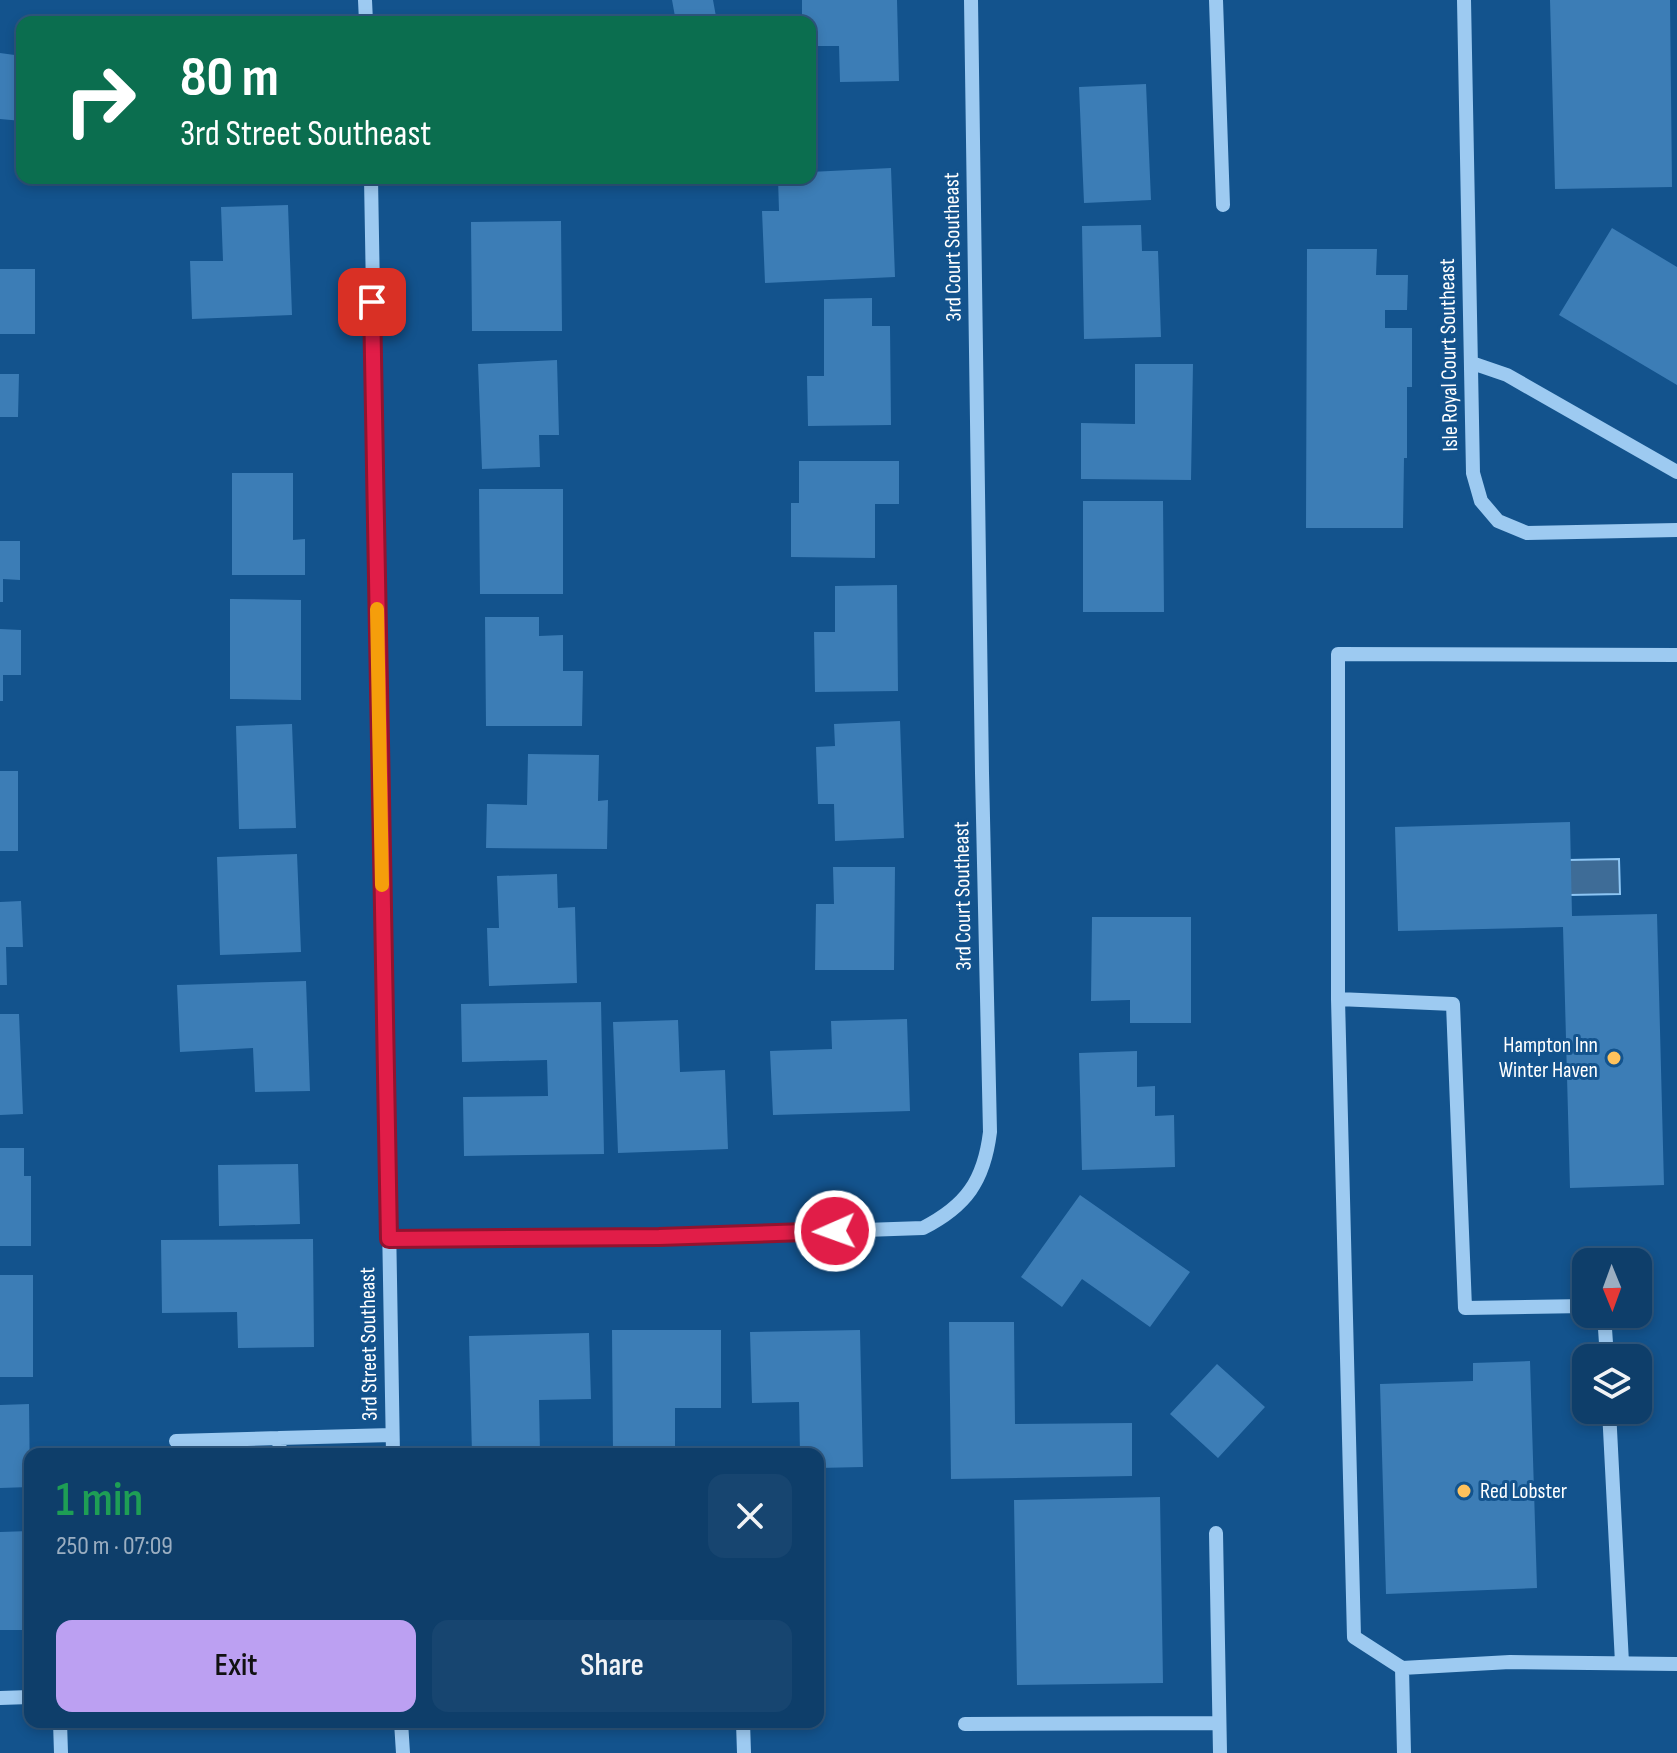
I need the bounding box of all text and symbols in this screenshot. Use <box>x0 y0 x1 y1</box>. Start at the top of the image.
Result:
text: 80 m <box>180 45 279 112</box>
icon: right <box>48 48 152 152</box>
text: 3rd Street Southeast <box>180 113 431 156</box>
street label: 3rd Court Southeast <box>938 172 968 322</box>
street label: Isle Royal Court Southeast <box>1434 258 1464 452</box>
pin <box>338 268 406 336</box>
icon: arrive <box>350 280 394 324</box>
street label: 3rd Court Southeast <box>948 821 978 971</box>
place label: Hampton Inn Winter Haven <box>1499 1032 1598 1084</box>
marker: Hampton Inn Winter Haven <box>1605 1049 1623 1067</box>
position arrow <box>793 1189 877 1273</box>
north arrow <box>1572 1248 1652 1328</box>
map controls <box>1572 1248 1652 1424</box>
street label: 3rd Street Southeast <box>354 1267 384 1421</box>
button: layers <box>1572 1344 1652 1424</box>
text: 1 min <box>56 1472 143 1529</box>
button: close <box>708 1474 792 1558</box>
place label: Red Lobster <box>1480 1478 1567 1505</box>
marker: Red Lobster <box>1455 1482 1473 1500</box>
text: 250 m · 07:09 <box>56 1531 173 1562</box>
button: Exit <box>56 1620 416 1712</box>
button: Share <box>432 1620 792 1712</box>

